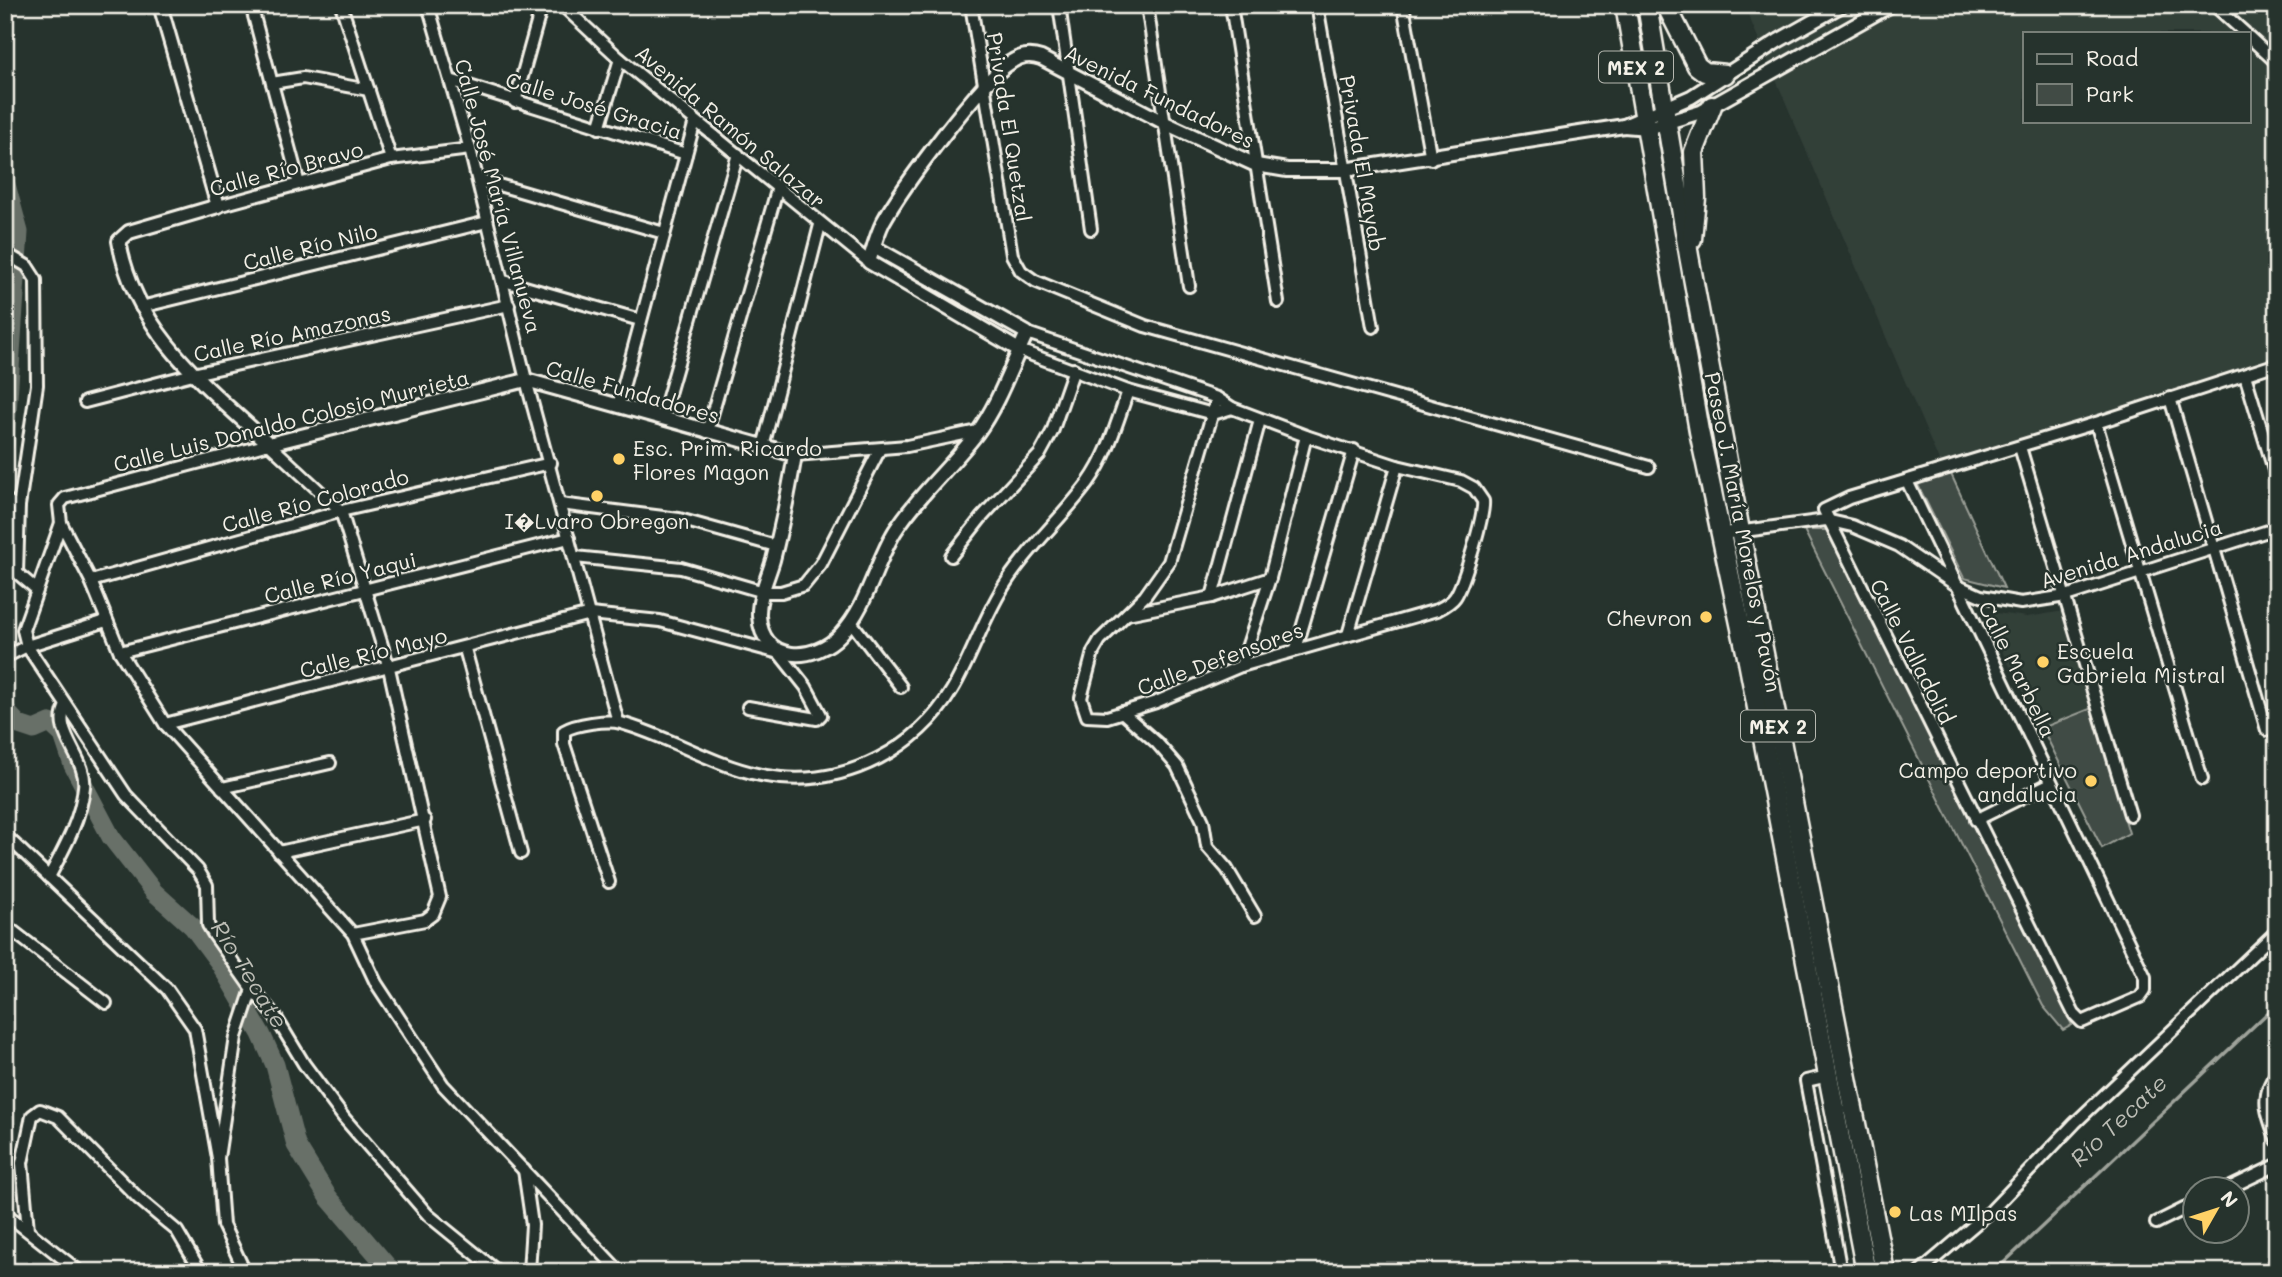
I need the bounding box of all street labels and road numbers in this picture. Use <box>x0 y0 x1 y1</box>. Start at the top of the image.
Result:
street label: Privada El Quetzal <box>982 30 1038 224</box>
street label: Avenida Ramón Salazar <box>630 38 832 214</box>
street label: Avenida Fundadores <box>1060 38 1260 154</box>
road number: MEX 2 <box>1599 52 1673 82</box>
street label: Calle José María Villanueva <box>449 56 549 336</box>
street label: Calle José Gracia <box>502 65 686 145</box>
street label: Privada El Mayab <box>1334 73 1392 253</box>
street label: Calle Río Bravo <box>206 135 366 201</box>
street label: Calle Río Nilo <box>240 216 380 276</box>
street label: Calle Río Amazonas <box>191 299 393 367</box>
street label: Calle Fundadores <box>543 353 723 429</box>
street label: Calle Luis Donaldo Colosio Murrieta <box>110 363 472 477</box>
street label: Paseo J. María Morelos y Pavón <box>1700 370 1788 694</box>
street label: Calle Río Colorado <box>219 462 411 538</box>
street label: Avenida Andalucia <box>2037 512 2225 594</box>
street label: Calle Río Yaqui <box>261 545 419 609</box>
street label: Calle Valladolid <box>1865 574 1961 728</box>
street label: Calle Marbella <box>1973 596 2063 742</box>
street label: Calle Defensores <box>1133 615 1307 701</box>
street label: Calle Río Mayo <box>297 621 449 683</box>
road number: MEX 2 <box>1741 710 1815 741</box>

